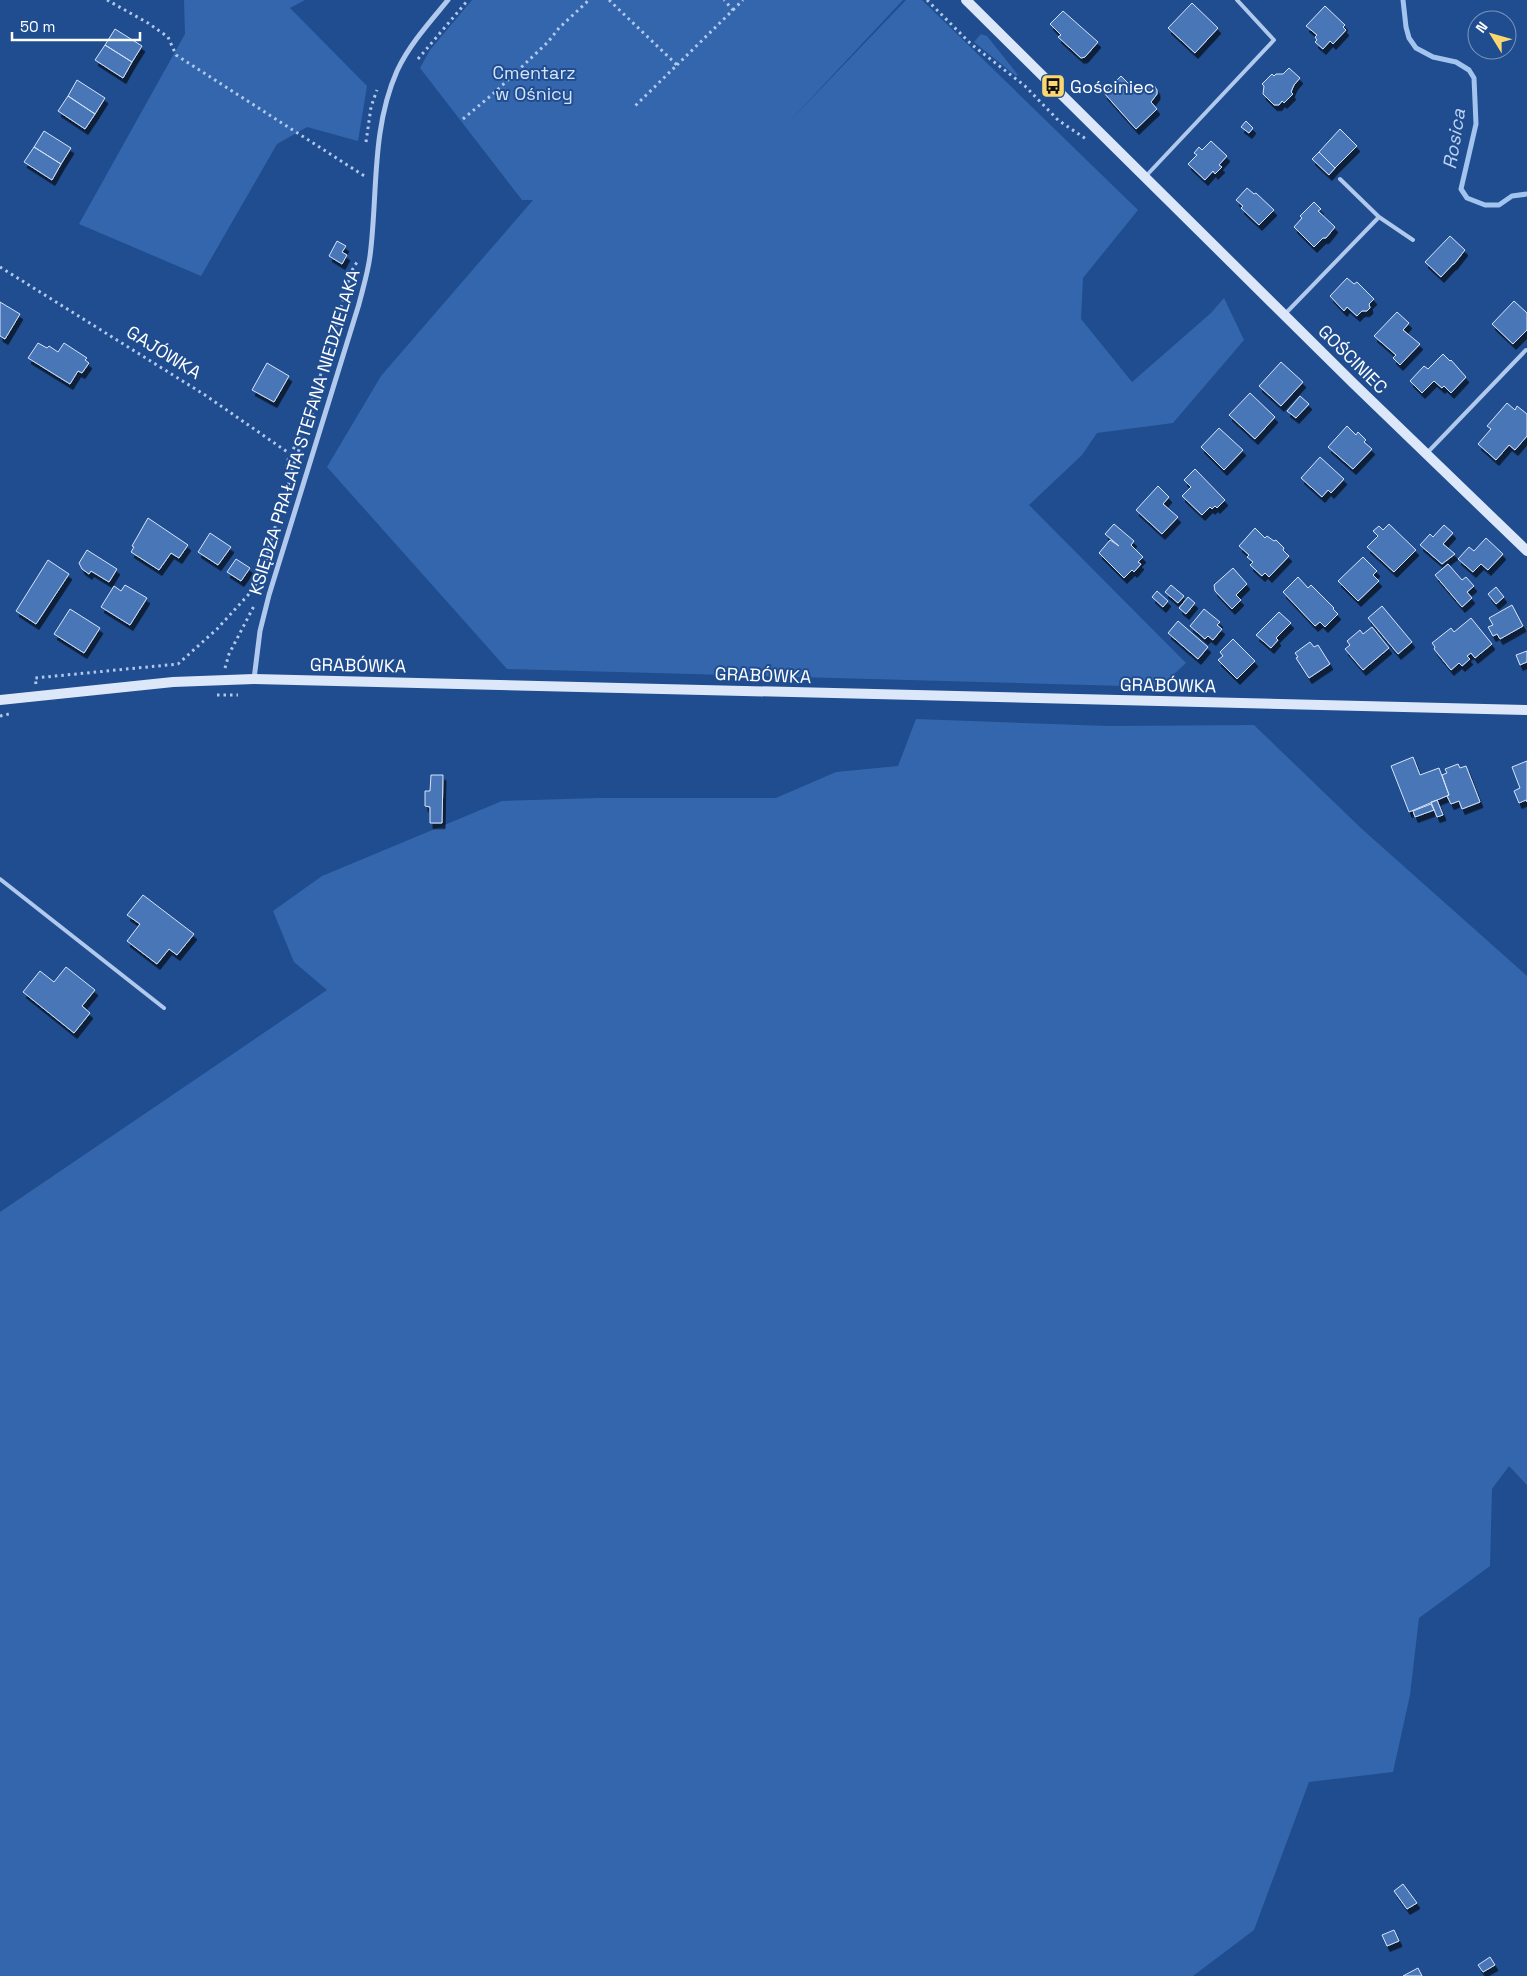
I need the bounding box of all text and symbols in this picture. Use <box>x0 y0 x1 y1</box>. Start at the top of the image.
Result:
scale bar <box>12 10 140 42</box>
north arrow <box>1467 10 1517 60</box>
text: 50 m <box>20 17 55 36</box>
text: N <box>1472 18 1492 36</box>
park label: Cmentarz w Ośnicy <box>492 61 576 105</box>
bus stop icon: Gościniec <box>1040 73 1066 99</box>
place label: Gościniec <box>1070 75 1155 98</box>
water label: Rosica <box>1437 107 1471 171</box>
street label: KSIĘDZA PRAŁATA STEFANA NIEDZIELAKA <box>243 266 365 598</box>
street label: GOŚCINIEC <box>1313 319 1393 399</box>
street label: GAJÓWKA <box>122 320 206 384</box>
street label: GRABÓWKA <box>310 653 406 677</box>
street label: GRABÓWKA <box>714 662 812 688</box>
street label: GRABÓWKA <box>1120 673 1216 697</box>

